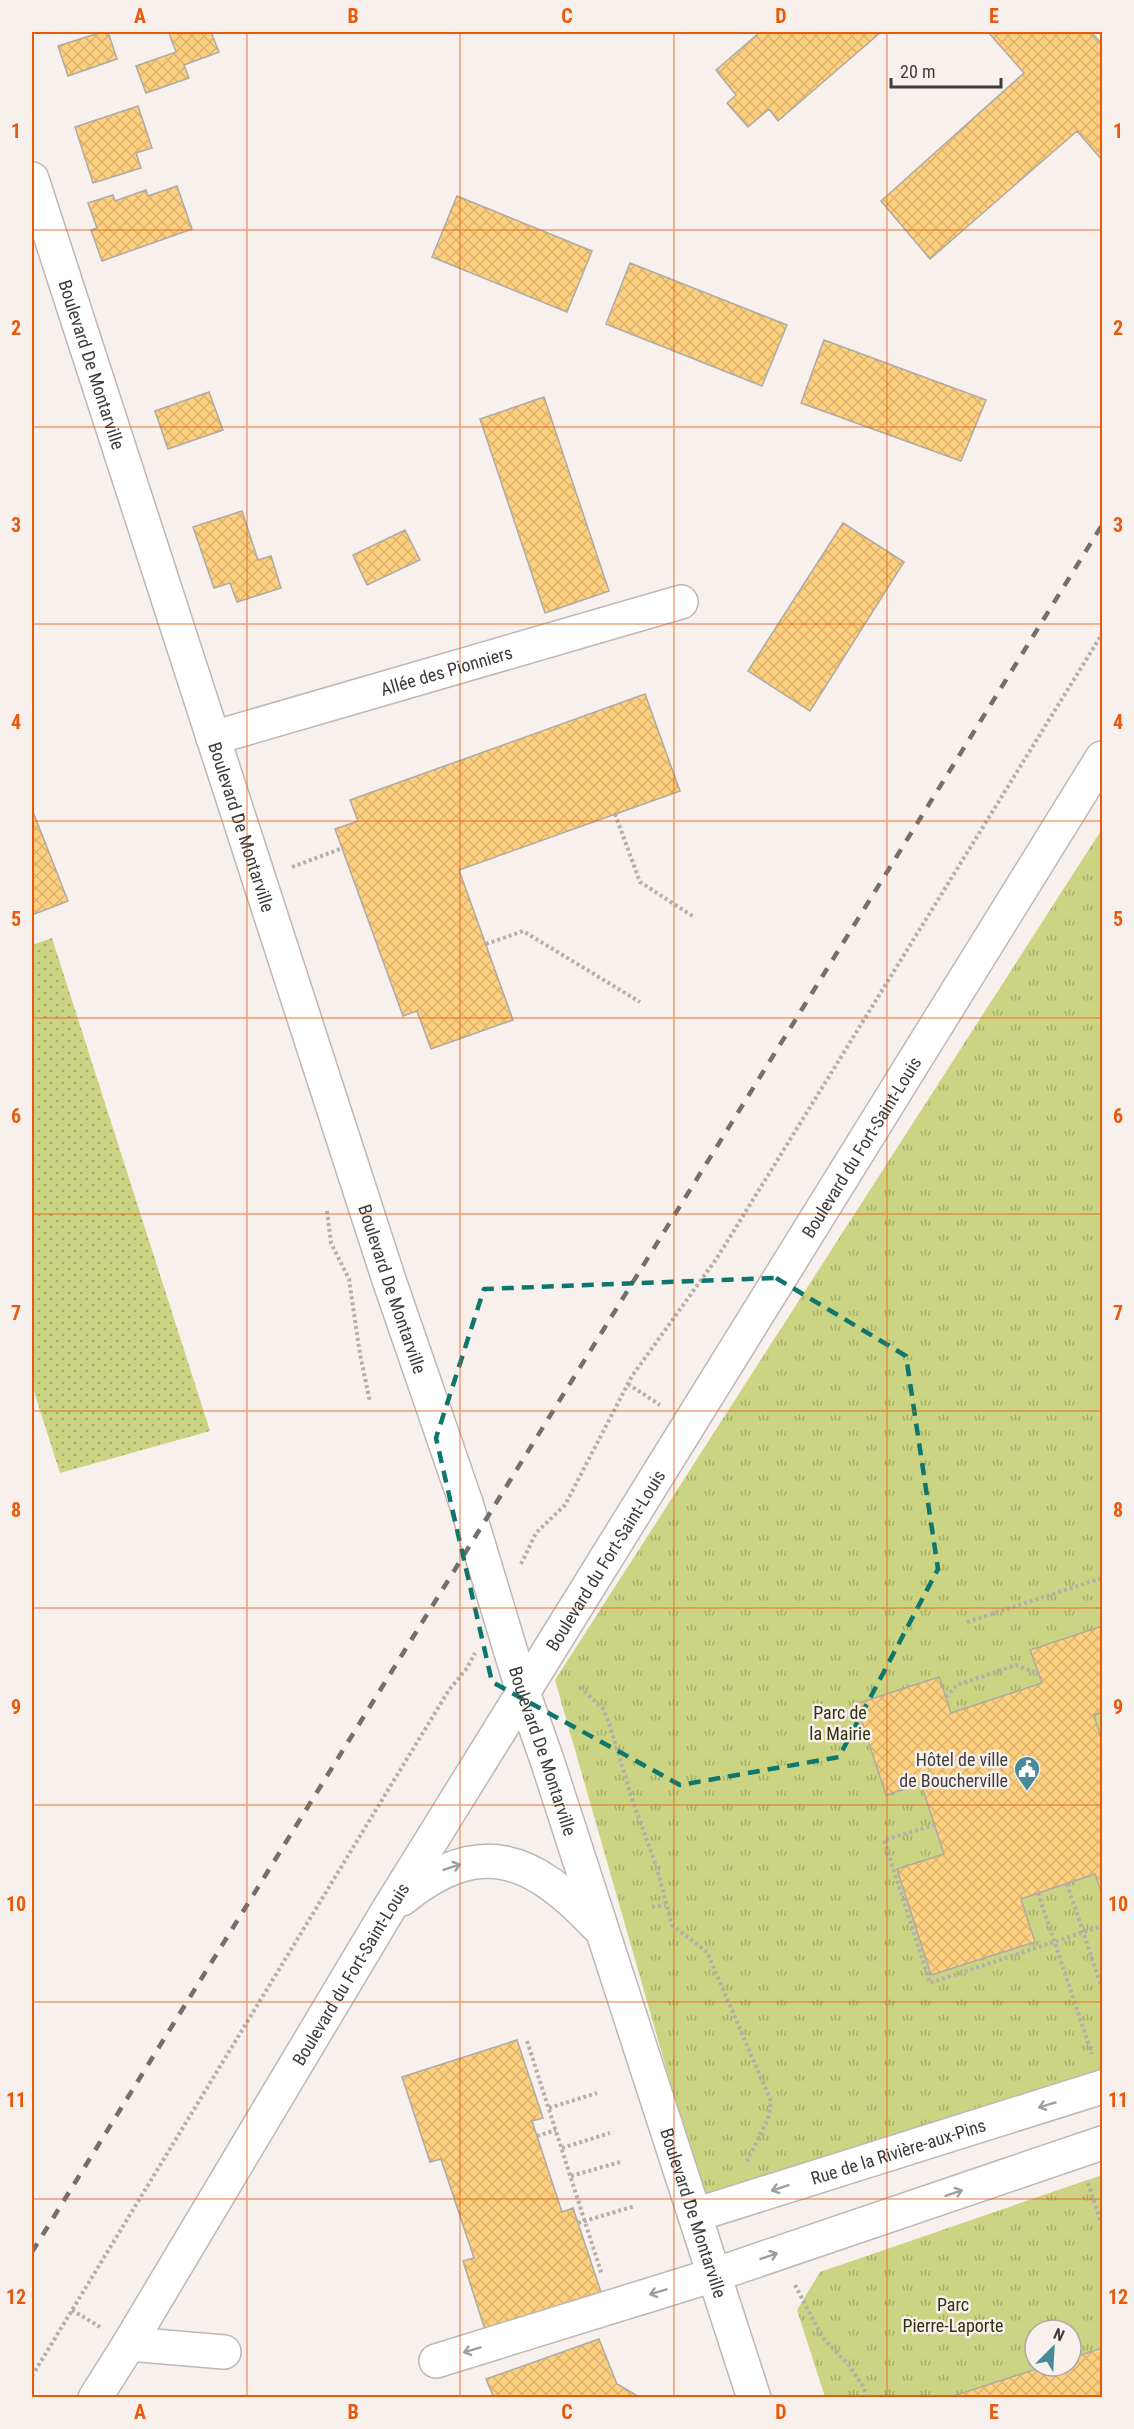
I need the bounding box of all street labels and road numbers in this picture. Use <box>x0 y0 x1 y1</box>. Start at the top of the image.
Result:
street label: Boulevard De Montarville <box>55 277 129 452</box>
street label: Allée des Pionniers <box>378 641 515 699</box>
street label: Boulevard De Montarville <box>205 739 279 914</box>
street label: Boulevard du Fort-Saint-Louis <box>797 1053 925 1241</box>
street label: Boulevard De Montarville <box>355 1202 431 1376</box>
street label: Boulevard du Fort-Saint-Louis <box>541 1466 669 1654</box>
street label: Boulevard De Montarville <box>505 1664 581 1838</box>
street label: Boulevard du Fort-Saint-Louis <box>287 1879 413 2069</box>
street label: Rue de la Rivière-aux-Pins <box>808 2114 988 2188</box>
street label: Boulevard De Montarville <box>657 2125 731 2300</box>

